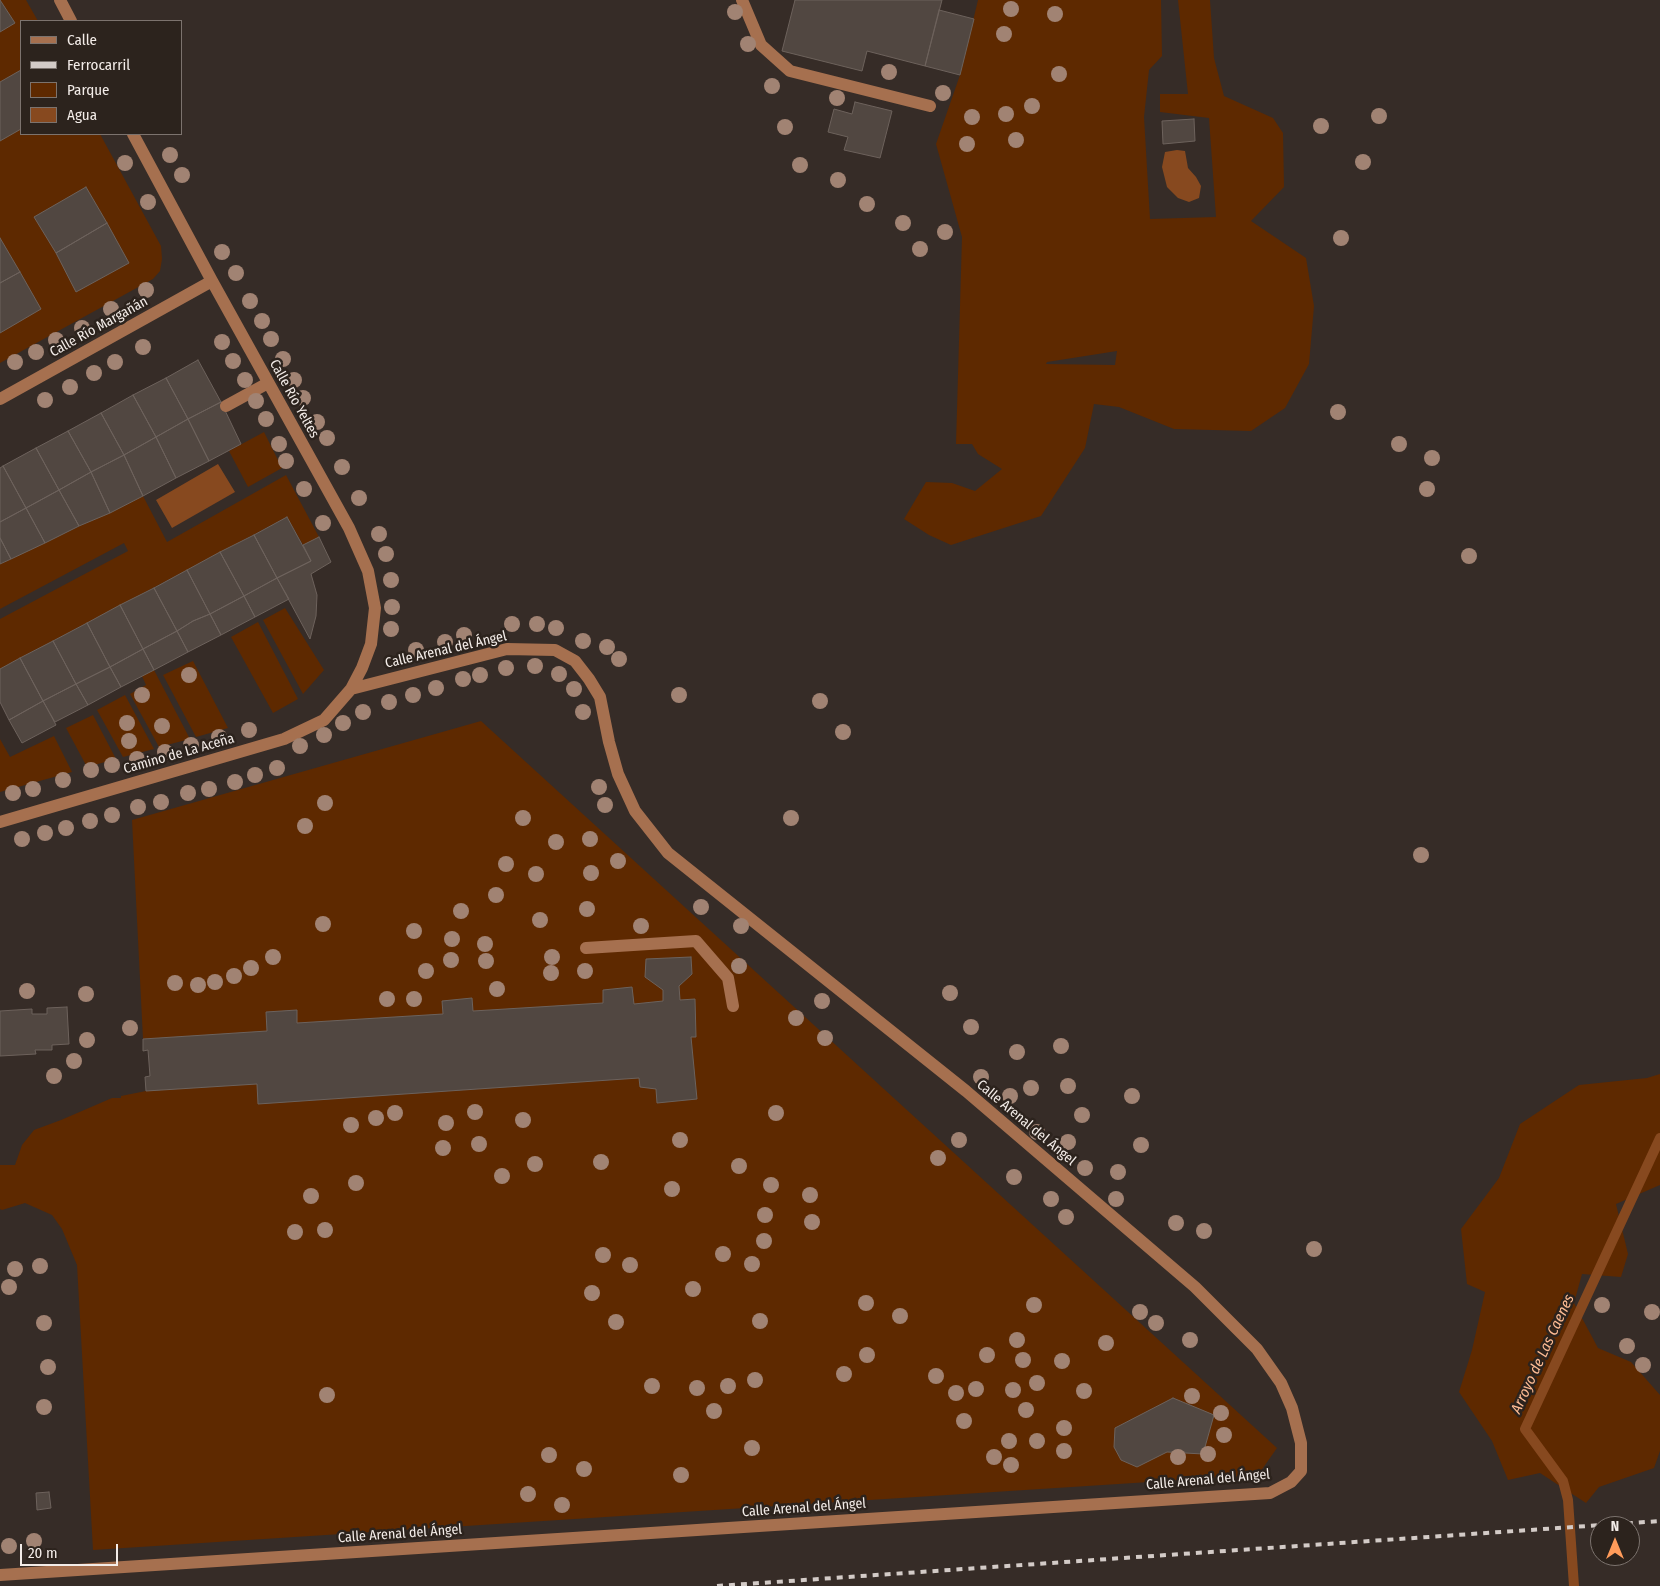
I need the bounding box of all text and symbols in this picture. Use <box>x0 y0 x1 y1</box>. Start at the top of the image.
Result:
legend <box>20 20 182 135</box>
text: Calle <box>67 31 97 49</box>
text: Ferrocarril <box>67 56 130 74</box>
text: Parque <box>67 81 110 99</box>
text: Agua <box>67 106 97 124</box>
street label: Calle Río Margañán <box>47 293 151 361</box>
street label: Calle Río Yeltes <box>266 357 322 441</box>
street label: Calle Arenal del Ángel <box>384 628 508 672</box>
street label: Camino de La Aceña <box>122 730 236 778</box>
street label: Calle Arenal del Ángel <box>973 1077 1079 1169</box>
water label: Arroyo de Las Caenes <box>1508 1292 1578 1416</box>
street label: Calle Arenal del Ángel <box>1145 1466 1271 1494</box>
street label: Calle Arenal del Ángel <box>741 1495 867 1521</box>
north arrow <box>1590 1516 1640 1566</box>
text: N <box>1611 1518 1619 1535</box>
street label: Calle Arenal del Ángel <box>337 1521 463 1547</box>
scale bar <box>22 1534 120 1566</box>
text: 20 m <box>28 1544 58 1562</box>

